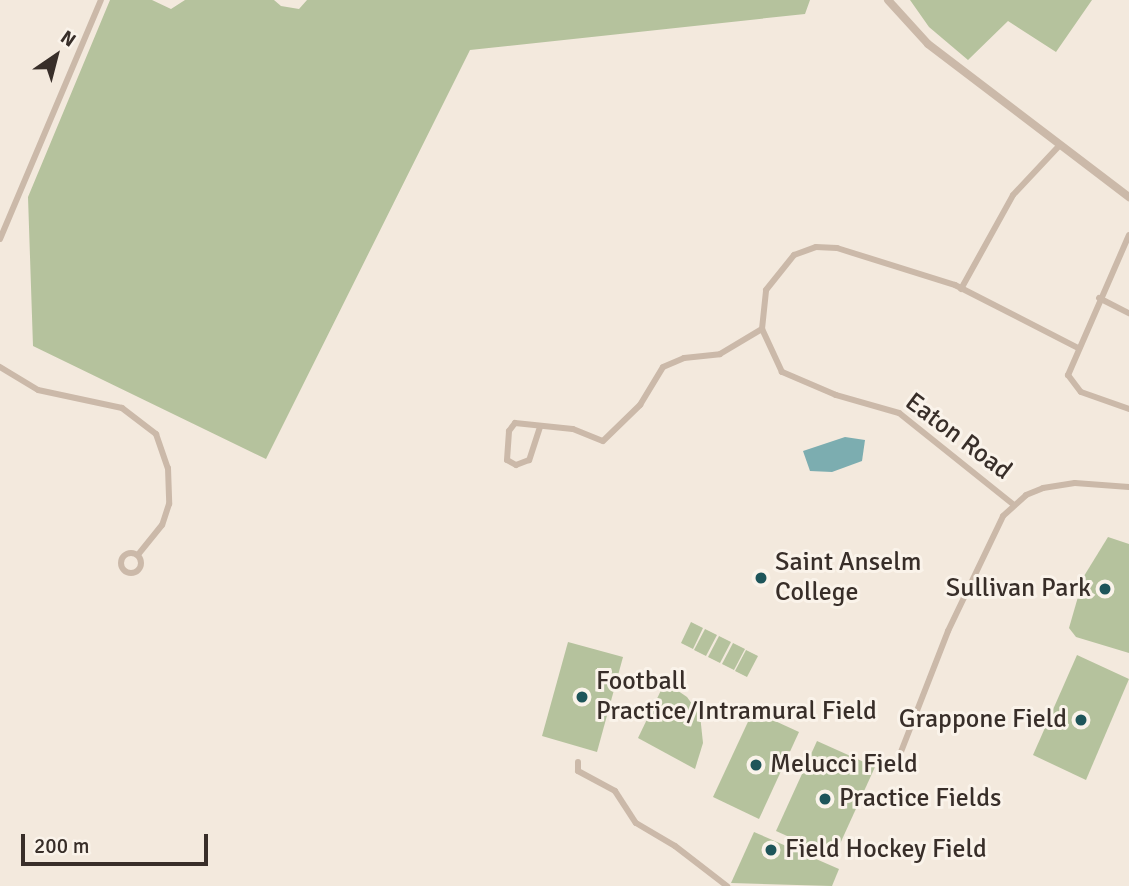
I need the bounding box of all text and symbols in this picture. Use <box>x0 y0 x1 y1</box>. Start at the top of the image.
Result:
north arrow <box>21 21 91 91</box>
text: N <box>56 25 80 52</box>
street label: Eaton Road <box>899 387 1017 487</box>
place label: Saint Anselm College <box>775 547 922 608</box>
marker: Saint Anselm College <box>753 570 769 586</box>
place label: Sullivan Park <box>946 573 1091 605</box>
marker: Sullivan Park <box>1097 581 1113 597</box>
place label: Football Practice/Intramural Field <box>596 666 877 728</box>
marker: Football Practice/Intramural Field <box>574 689 590 705</box>
place label: Grappone Field <box>899 704 1067 736</box>
marker: Grappone Field <box>1073 712 1089 728</box>
place label: Melucci Field <box>770 749 918 781</box>
marker: Melucci Field <box>748 757 764 773</box>
place label: Practice Fields <box>839 783 1001 815</box>
marker: Practice Fields <box>817 791 833 807</box>
scale bar <box>24 820 212 864</box>
text: 200 m <box>34 833 89 859</box>
place label: Field Hockey Field <box>785 834 987 866</box>
marker: Field Hockey Field <box>763 842 779 858</box>

